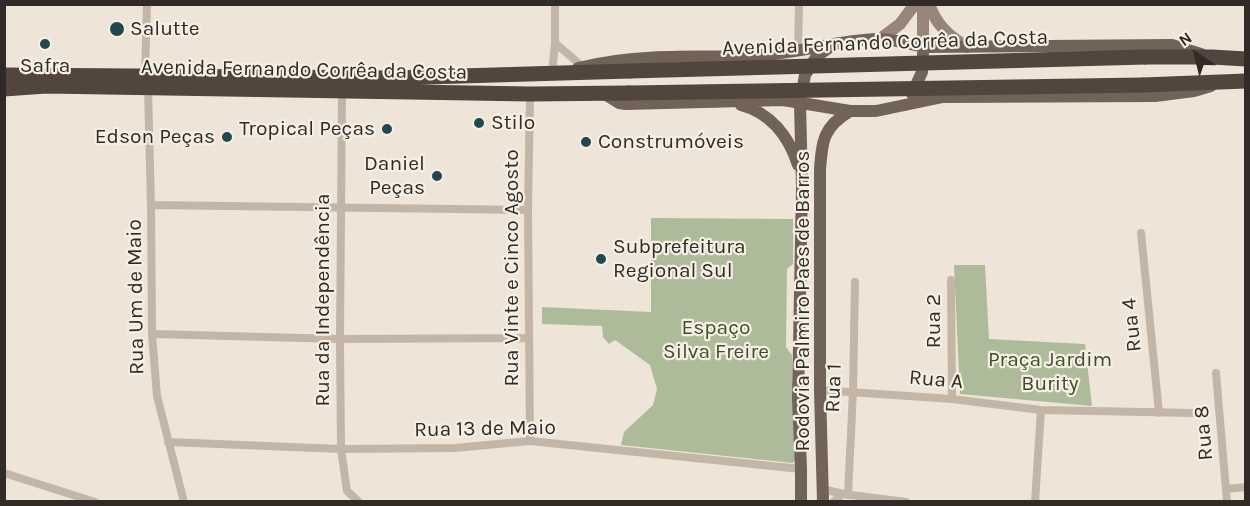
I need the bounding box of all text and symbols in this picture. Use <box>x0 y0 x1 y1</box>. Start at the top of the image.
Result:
place label: Salutte <box>130 16 199 42</box>
marker: Salutte <box>108 20 126 38</box>
north arrow <box>1166 24 1226 84</box>
street label: Avenida Fernando Corrêa da Costa <box>722 25 1048 61</box>
text: N <box>1175 28 1196 50</box>
marker: Safra <box>38 37 52 51</box>
place label: Safra <box>20 53 70 79</box>
street label: Avenida Fernando Corrêa da Costa <box>141 55 467 85</box>
place label: Stilo <box>491 110 535 136</box>
place label: Tropical Peças <box>239 116 375 142</box>
marker: Stilo <box>472 116 486 130</box>
marker: Tropical Peças <box>380 122 394 136</box>
place label: Edson Peças <box>95 124 215 150</box>
place label: Construmóveis <box>598 129 744 155</box>
marker: Edson Peças <box>220 130 234 144</box>
marker: Construmóveis <box>579 135 593 149</box>
street label: Rua Vinte e Cinco Agosto <box>499 149 525 387</box>
street label: Rodovia Palmiro Paes de Barros <box>790 150 816 452</box>
place label: Daniel Peças <box>364 151 425 201</box>
marker: Daniel Peças <box>430 169 444 183</box>
street label: Rua da Independência <box>310 193 336 407</box>
street label: Rua Um de Maio <box>122 219 150 375</box>
place label: Subprefeitura Regional Sul <box>613 234 745 284</box>
marker: Subprefeitura Regional Sul <box>594 252 608 266</box>
street label: Rua 2 <box>921 294 947 348</box>
street label: Rua 4 <box>1117 297 1147 353</box>
park label: Espaço Silva Freire <box>663 315 769 365</box>
park label: Praça Jardim Burity <box>988 347 1112 397</box>
street label: Rua 1 <box>821 363 847 413</box>
street label: Rua A <box>908 365 964 395</box>
street label: Rua 8 <box>1189 404 1219 462</box>
street label: Rua 13 de Maio <box>414 415 556 443</box>

